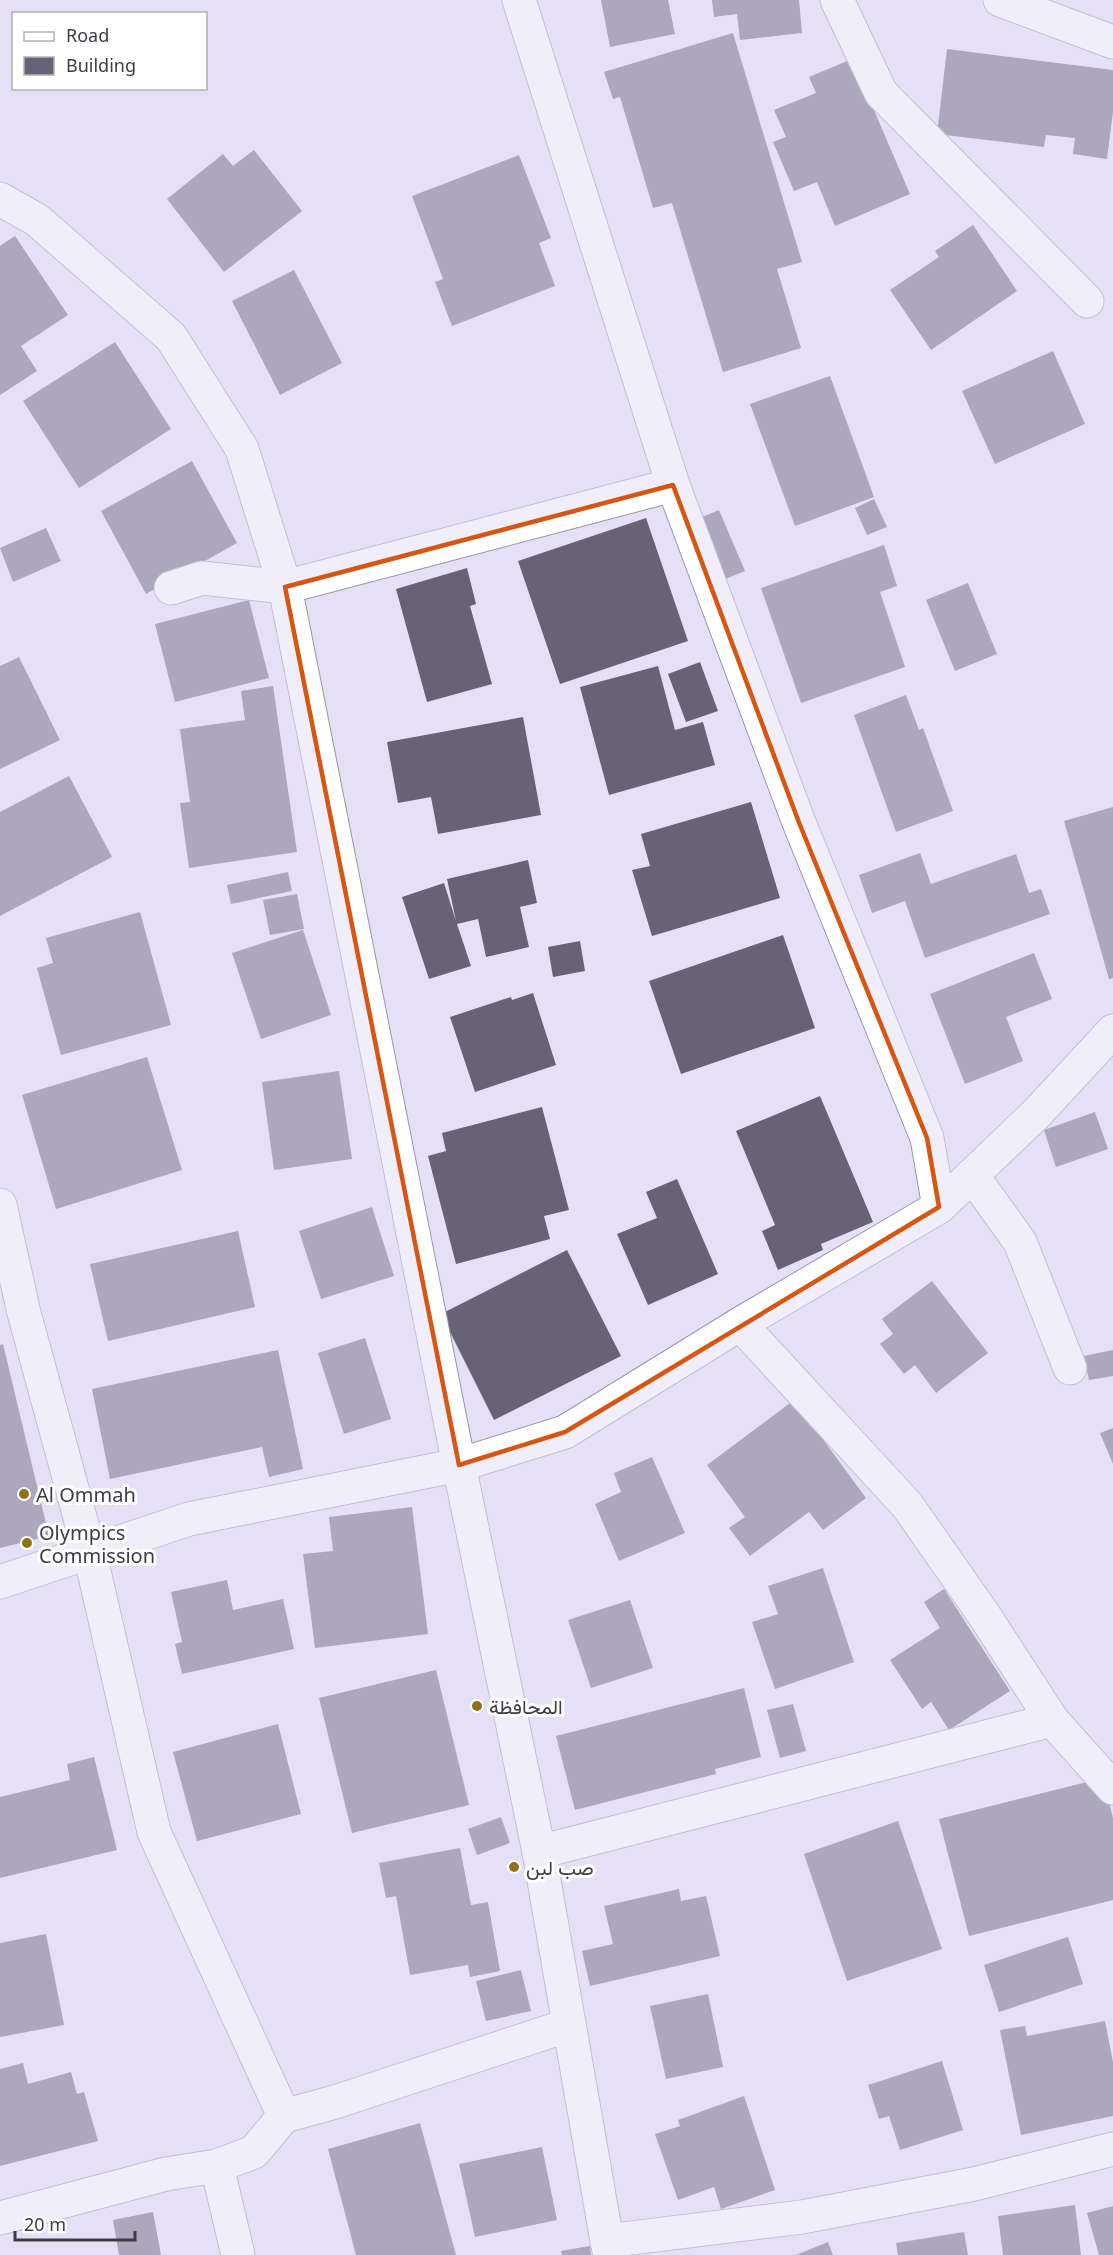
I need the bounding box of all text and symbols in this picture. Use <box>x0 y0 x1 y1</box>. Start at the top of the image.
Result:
legend <box>12 12 207 90</box>
text: Road <box>66 23 109 47</box>
text: Building <box>66 53 136 77</box>
place label: Al Ommah <box>36 1481 136 1508</box>
marker: Al Ommah <box>17 1487 31 1501</box>
place label: Olympics Commission <box>39 1519 155 1569</box>
marker: Olympics Commission <box>20 1536 34 1550</box>
place label: المحافظة <box>489 1693 563 1720</box>
marker: المحافظة <box>470 1699 484 1713</box>
place label: صب لبن <box>526 1854 594 1881</box>
marker: صب لبن <box>507 1860 521 1874</box>
scale bar <box>15 2204 135 2242</box>
text: 20 m <box>24 2212 66 2236</box>

